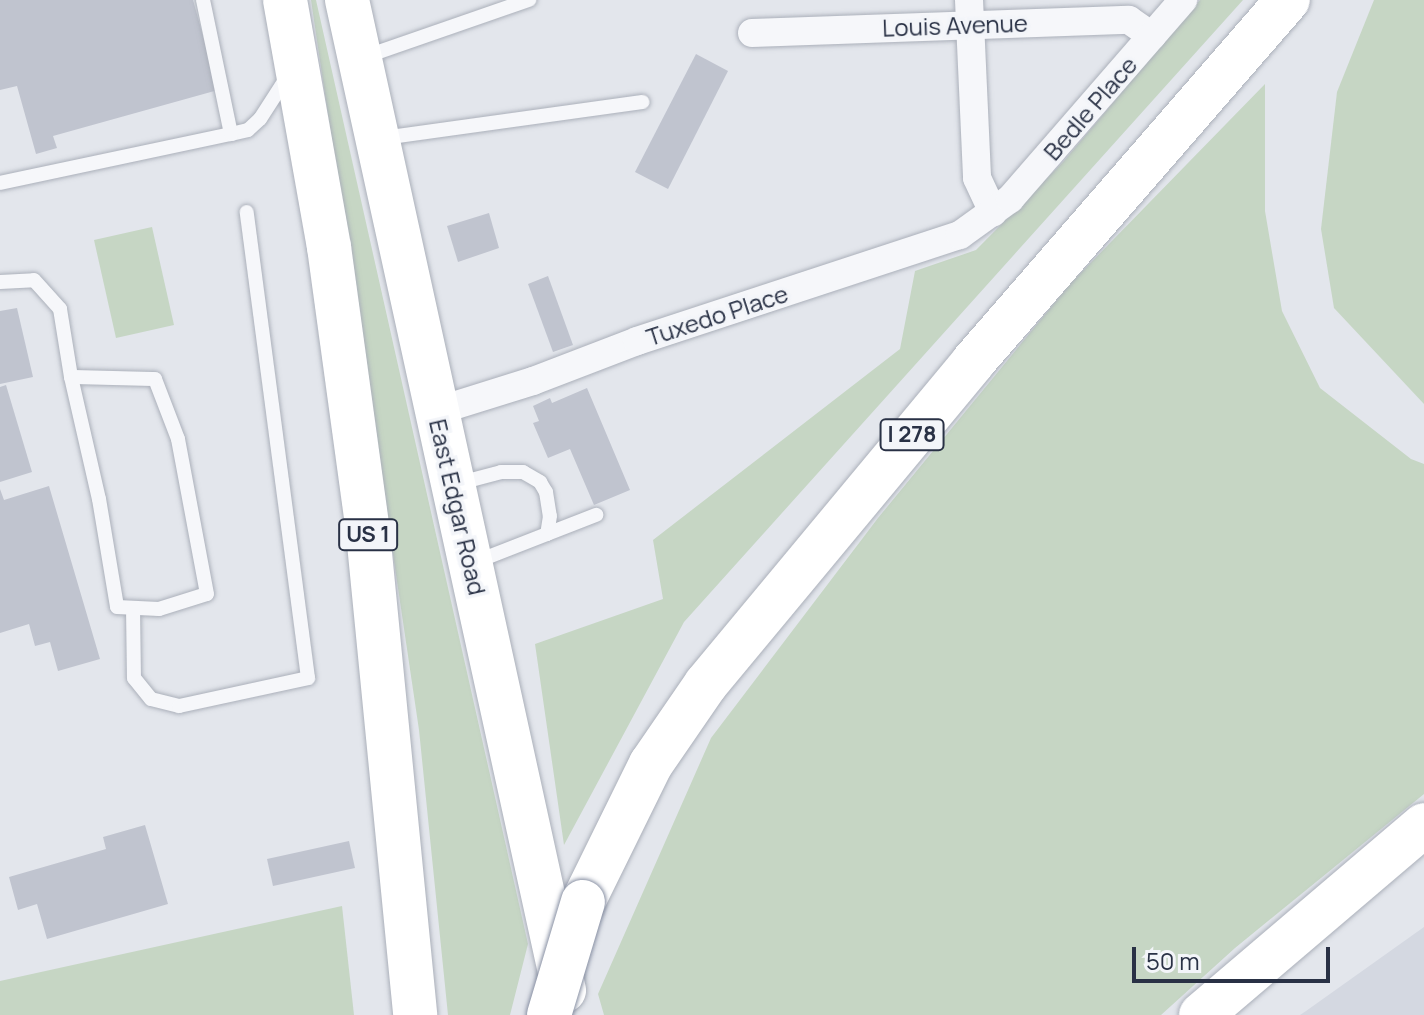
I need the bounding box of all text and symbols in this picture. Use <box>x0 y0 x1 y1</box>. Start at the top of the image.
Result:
street label: Louis Avenue <box>882 8 1028 42</box>
street label: Bedle Place <box>1037 50 1143 166</box>
street label: Tuxedo Place <box>643 279 791 351</box>
street label: East Edgar Road <box>424 416 492 598</box>
road number: I 278 <box>878 417 946 453</box>
road number: US 1 <box>338 517 398 553</box>
scale bar <box>1136 931 1334 981</box>
text: 50 m <box>1146 944 1200 977</box>

